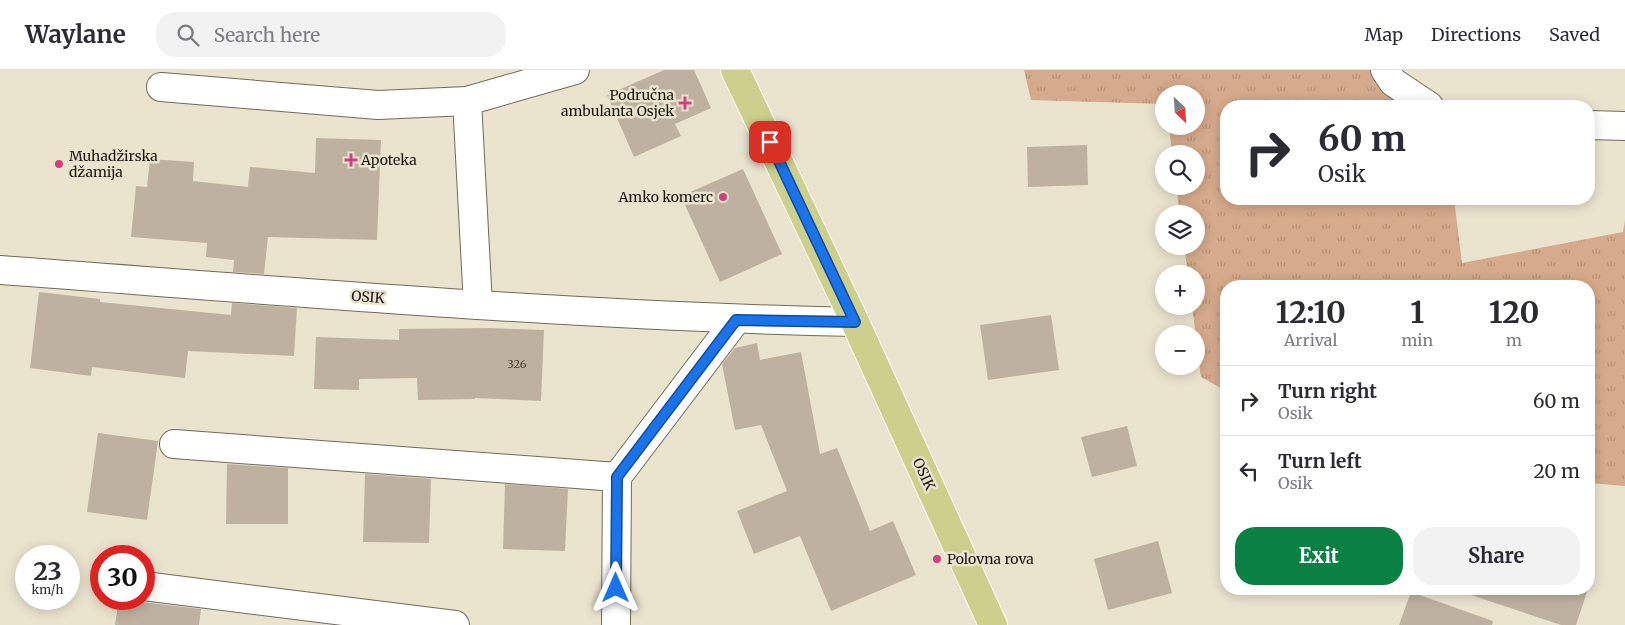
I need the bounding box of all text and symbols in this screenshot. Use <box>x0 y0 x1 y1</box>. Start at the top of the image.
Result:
search box <box>156 12 506 57</box>
text: Waylane <box>25 19 126 50</box>
icon: search <box>174 21 202 49</box>
text: Search here <box>214 23 320 47</box>
text: Map <box>1365 23 1403 46</box>
text: Directions <box>1431 23 1521 46</box>
text: Saved <box>1549 23 1600 46</box>
north arrow <box>1155 85 1205 135</box>
map controls <box>1155 85 1205 375</box>
place label: Područna ambulanta Osjek <box>561 86 674 120</box>
marker: Područna ambulanta Osjek <box>678 96 692 110</box>
text: 60 m <box>1318 117 1406 161</box>
icon: right <box>1235 120 1300 185</box>
pin <box>749 121 791 163</box>
icon: arrive <box>756 128 784 156</box>
button: search <box>1155 145 1205 195</box>
place label: Muhadžirska džamija <box>69 147 158 181</box>
place label: Apoteka <box>360 151 417 169</box>
marker: Apoteka <box>345 154 357 166</box>
marker: Muhadžirska džamija <box>53 158 65 170</box>
text: Osik <box>1318 160 1366 188</box>
place label: Amko komerc <box>617 188 713 206</box>
marker: Amko komerc <box>717 191 729 203</box>
button: layers <box>1155 205 1205 255</box>
button: + <box>1155 265 1205 315</box>
street label: OSIK <box>351 287 386 307</box>
text: 12:10 <box>1276 293 1346 331</box>
text: 1 <box>1410 293 1424 331</box>
text: 120 <box>1489 293 1539 331</box>
button: − <box>1155 325 1205 375</box>
text: Arrival <box>1284 330 1337 350</box>
text: min <box>1401 330 1433 350</box>
text: m <box>1506 330 1522 350</box>
house number: 326 <box>508 357 527 371</box>
text: Turn right <box>1278 379 1377 403</box>
icon: right <box>1235 387 1263 415</box>
text: 60 m <box>1533 389 1580 413</box>
text: Osik <box>1278 403 1313 423</box>
text: Turn left <box>1278 449 1362 473</box>
street label: OSIK <box>909 455 940 494</box>
icon: left <box>1235 457 1263 485</box>
text: 20 m <box>1533 459 1580 483</box>
text: Osik <box>1278 473 1313 493</box>
button: Exit <box>1235 527 1403 585</box>
button: Share <box>1413 527 1580 585</box>
speed limit sign: 30 <box>90 545 155 610</box>
place label: Polovna rova <box>947 550 1034 568</box>
marker: Polovna rova <box>931 553 943 565</box>
text: 23 <box>33 555 62 587</box>
position arrow <box>589 561 641 613</box>
text: km/h <box>32 582 63 597</box>

